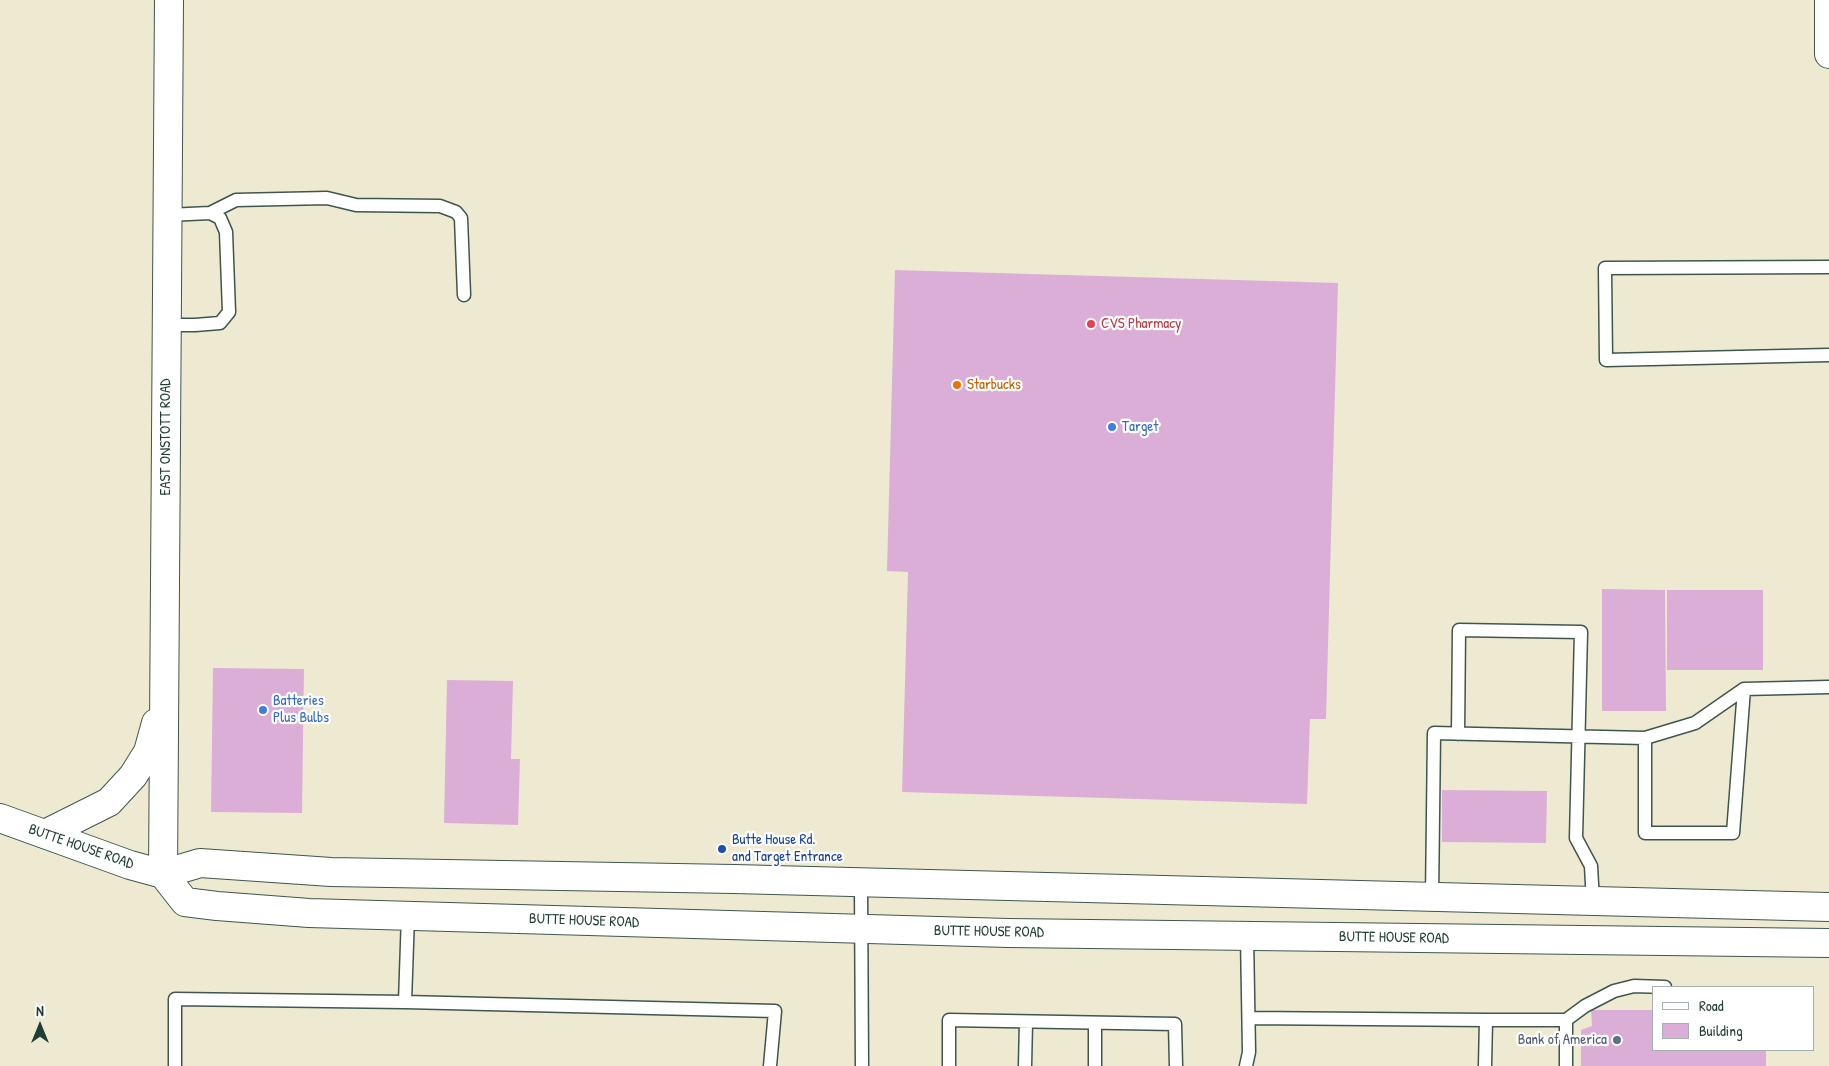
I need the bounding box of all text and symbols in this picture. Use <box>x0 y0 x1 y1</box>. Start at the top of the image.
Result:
place label: CVS Pharmacy <box>1101 315 1181 333</box>
marker: CVS Pharmacy <box>1085 318 1097 330</box>
place label: Starbucks <box>967 376 1021 394</box>
street label: EAST ONSTOTT ROAD <box>157 379 175 495</box>
marker: Starbucks <box>951 379 963 391</box>
place label: Target <box>1122 418 1158 436</box>
marker: Target <box>1106 421 1118 433</box>
place label: Batteries Plus Bulbs <box>273 692 329 727</box>
marker: Batteries Plus Bulbs <box>257 704 269 716</box>
street label: BUTTE HOUSE ROAD <box>26 821 136 873</box>
place label: Butte House Rd. and Target Entrance <box>732 831 843 866</box>
marker: Butte House Rd. and Target Entrance <box>716 843 728 855</box>
street label: BUTTE HOUSE ROAD <box>529 910 639 932</box>
street label: BUTTE HOUSE ROAD <box>934 922 1044 942</box>
street label: BUTTE HOUSE ROAD <box>1339 928 1449 948</box>
legend <box>1652 986 1814 1051</box>
text: Road <box>1699 995 1724 1016</box>
north arrow <box>15 1001 65 1051</box>
text: N <box>36 1001 44 1020</box>
text: Building <box>1699 1020 1743 1041</box>
place label: Bank of America <box>1518 1031 1607 1049</box>
marker: Bank of America <box>1611 1034 1623 1046</box>

